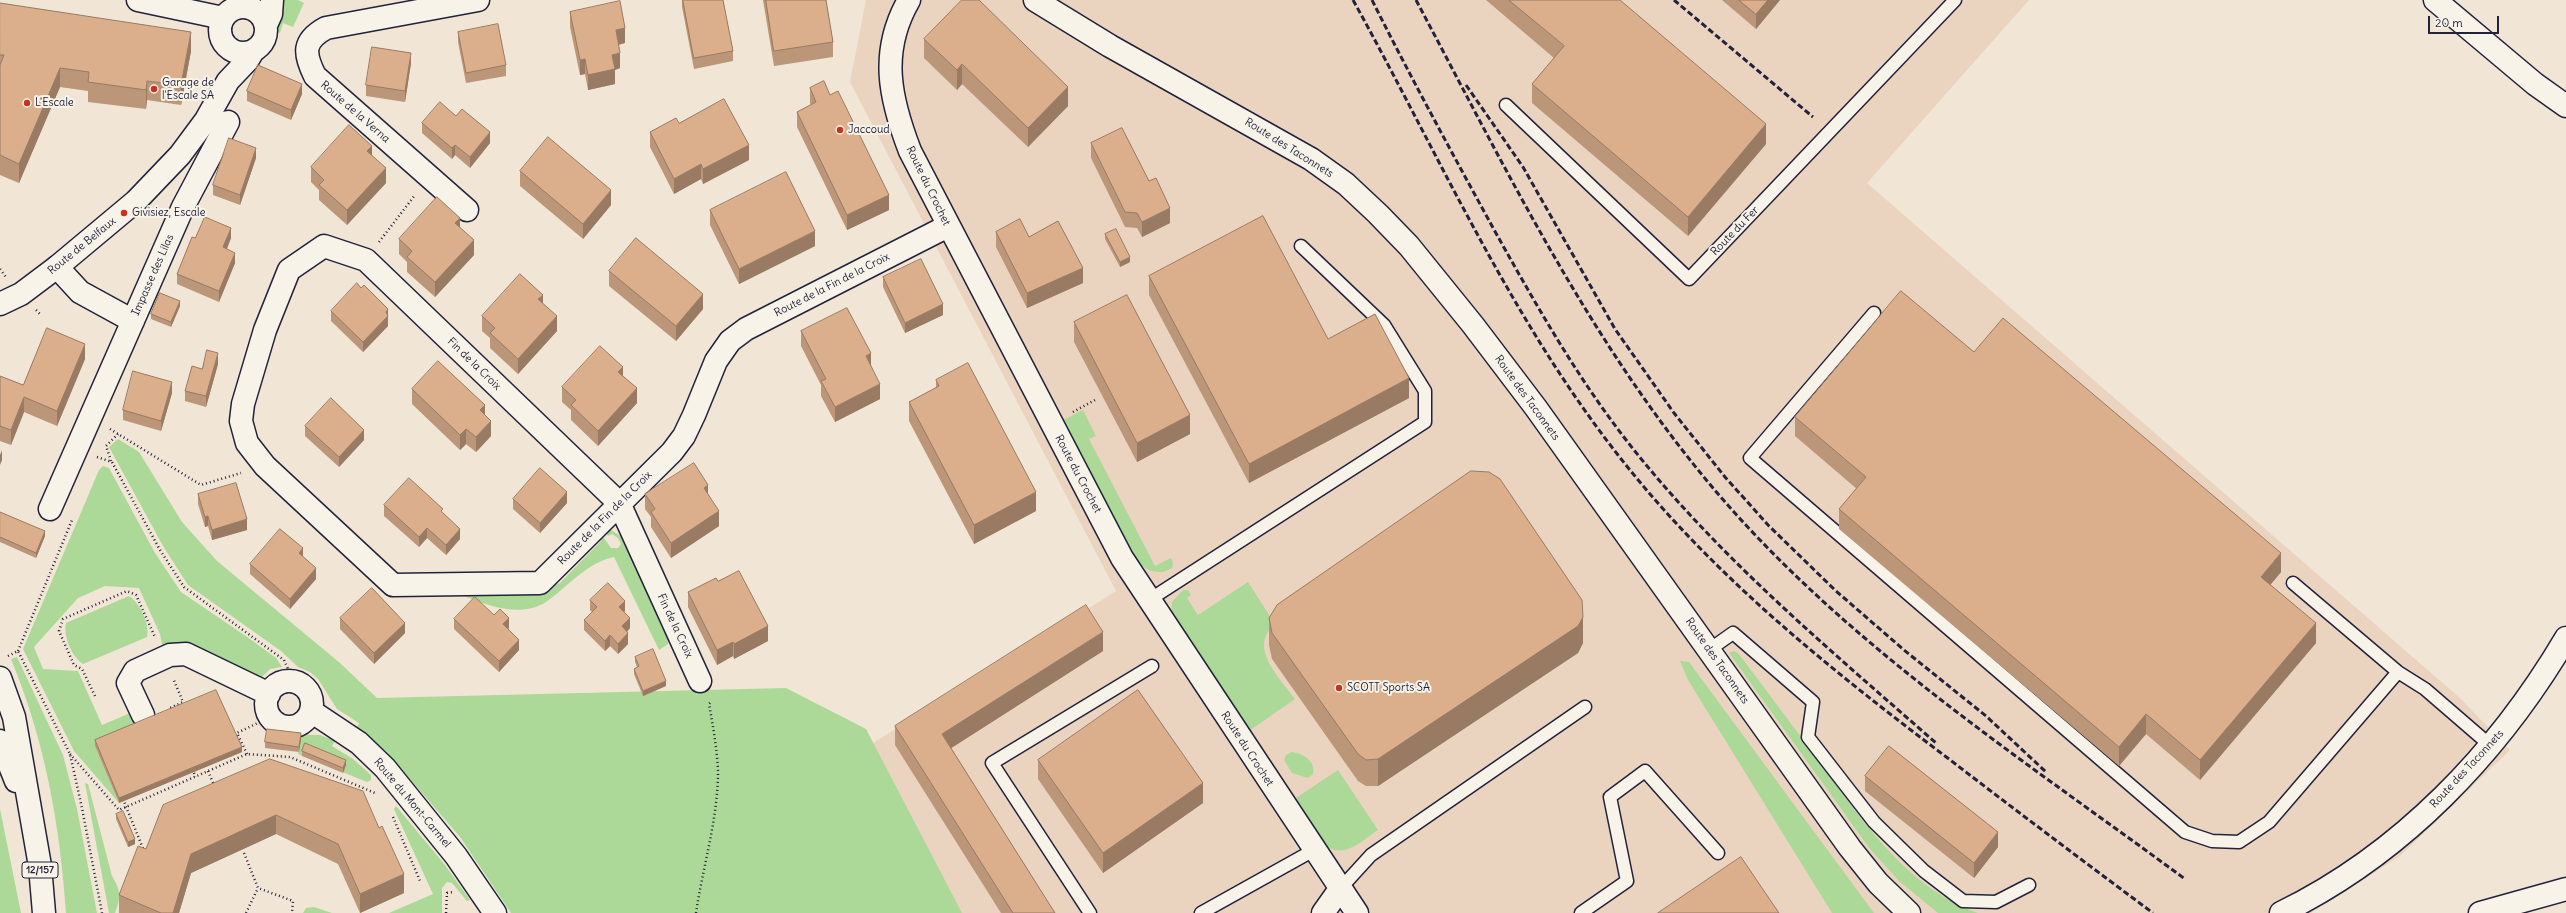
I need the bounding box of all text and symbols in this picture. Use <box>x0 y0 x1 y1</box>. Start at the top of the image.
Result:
scale bar <box>2430 8 2501 34</box>
text: 20 m <box>2435 15 2463 30</box>
place label: Garage de l'Escale SA <box>162 76 214 102</box>
street label: Route de la Verna <box>318 78 392 146</box>
marker: Garage de l'Escale SA <box>149 84 159 94</box>
place label: L'Escale <box>35 96 74 110</box>
marker: L'Escale <box>22 98 32 108</box>
street label: Route des Taconnets <box>1242 115 1336 181</box>
place label: Jaccoud <box>848 123 890 137</box>
marker: Jaccoud <box>835 125 845 135</box>
street label: Route du Crochet <box>903 144 953 228</box>
street label: Route du Fer <box>1708 204 1762 258</box>
place label: Givisiez, Escale <box>132 206 205 220</box>
marker: Givisiez, Escale <box>119 208 129 218</box>
street label: Route de Belfaux <box>45 215 119 277</box>
street label: Impasse des Lilas <box>129 232 177 318</box>
street label: Route de la Fin de la Croix <box>772 250 892 320</box>
street label: Fin de la Croix <box>444 335 504 393</box>
street label: Route des Taconnets <box>1492 353 1562 443</box>
street label: Route du Crochet <box>1052 433 1104 515</box>
street label: Route de la Fin de la Croix <box>555 468 655 568</box>
street label: Fin de la Croix <box>654 592 696 660</box>
street label: Route des Taconnets <box>1682 615 1752 707</box>
place label: SCOTT Sports SA <box>1347 681 1430 695</box>
marker: SCOTT Sports SA <box>1334 683 1344 693</box>
street label: Route du Crochet <box>1218 709 1276 789</box>
street label: Route des Taconnets <box>2427 727 2507 811</box>
street label: Route du Mont-Carmel <box>371 756 453 850</box>
road number: 12/157 <box>22 862 58 878</box>

